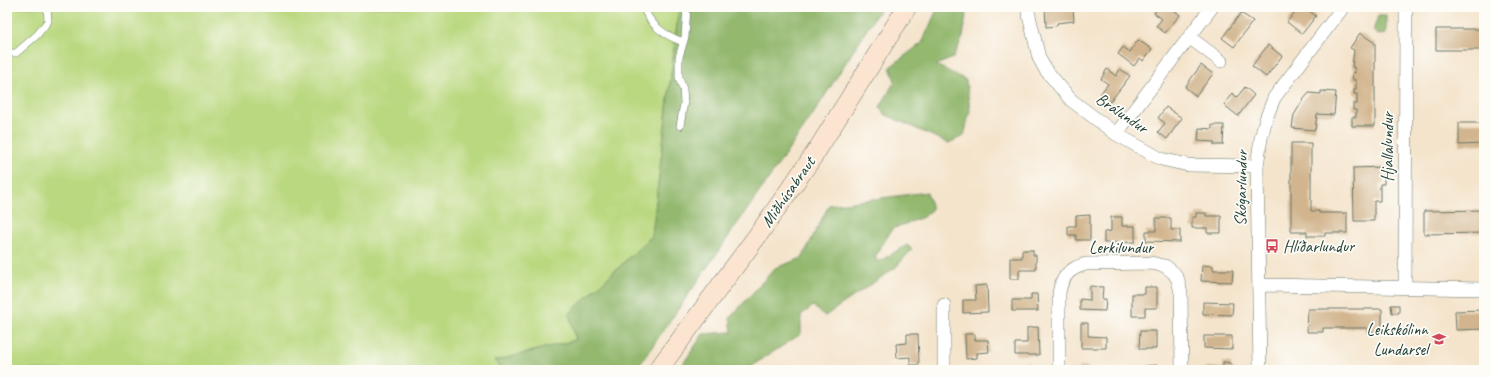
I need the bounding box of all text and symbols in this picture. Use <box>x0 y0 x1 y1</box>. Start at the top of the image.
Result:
street label: Brálundur <box>1092 88 1154 139</box>
street label: Hjallalundur <box>1377 110 1398 182</box>
street label: Skógarlundur <box>1230 148 1252 226</box>
street label: Miðhúsabraut <box>756 151 821 231</box>
place label: Hlíðarlundur <box>1283 236 1356 257</box>
street label: Lerkilundur <box>1089 237 1155 258</box>
bus stop icon: Hlíðarlundur <box>1264 238 1280 254</box>
place label: Leikskólinn Lundarsel <box>1366 319 1431 360</box>
school or university icon: Leikskólinn Lundarsel <box>1431 331 1447 347</box>

